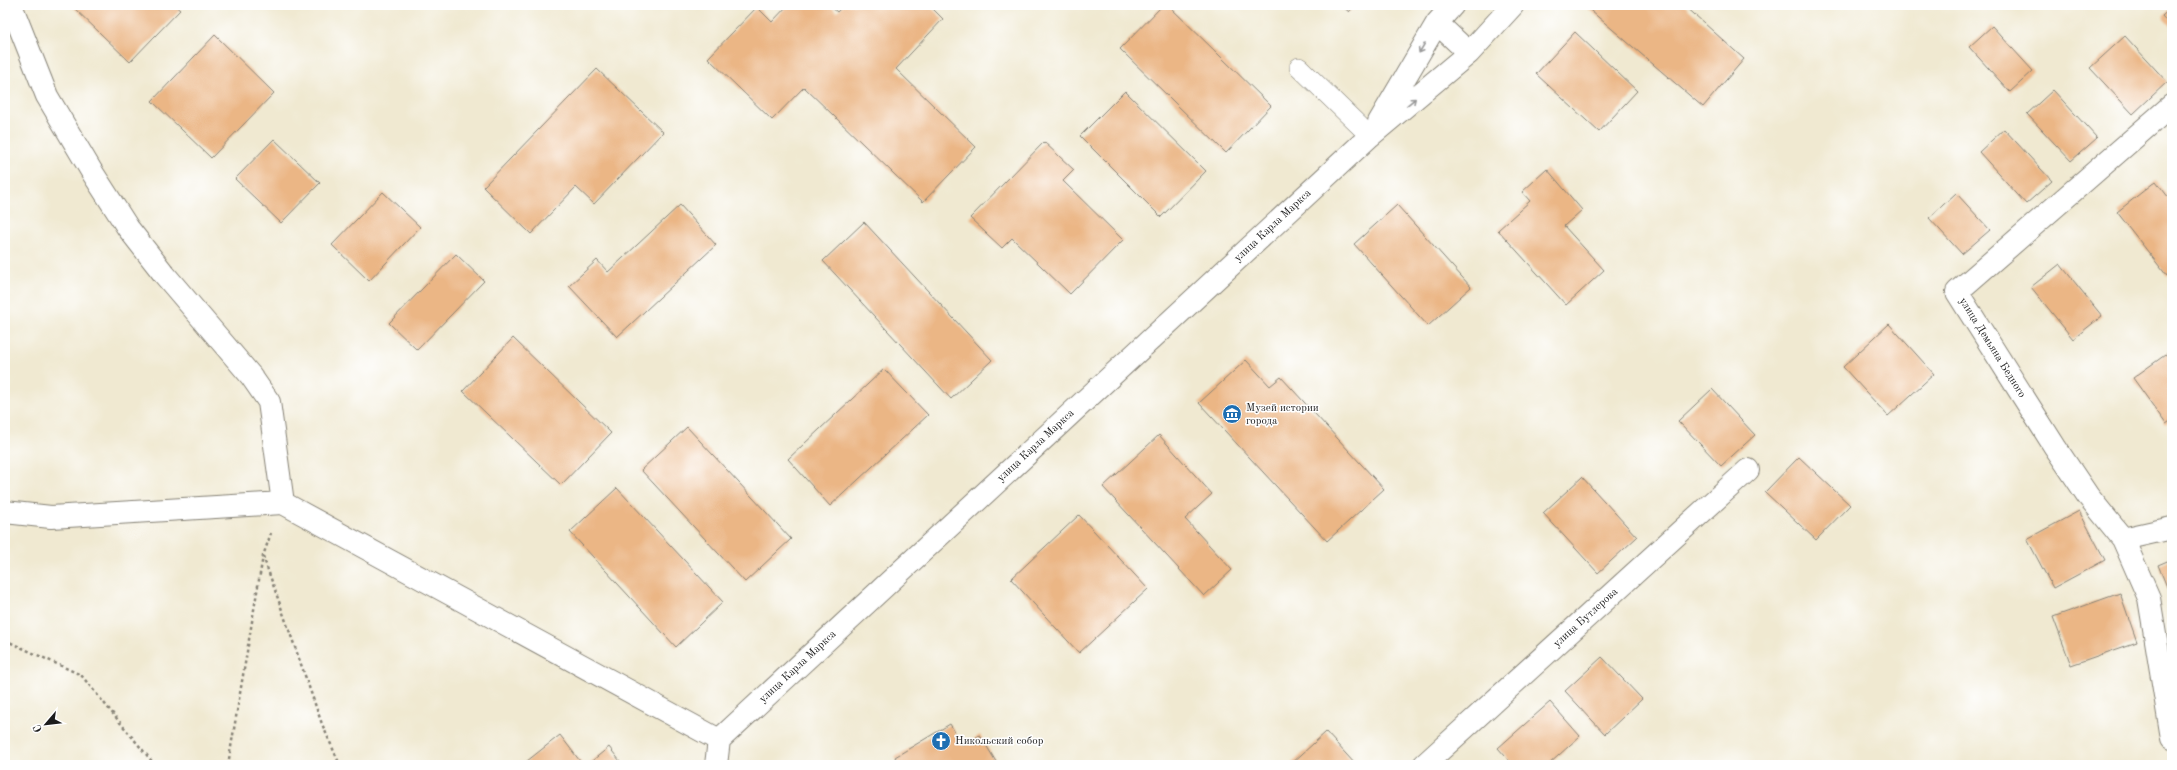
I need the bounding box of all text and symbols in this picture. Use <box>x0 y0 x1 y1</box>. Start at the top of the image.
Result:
one-way arrow <box>1418 42 1426 54</box>
one-way arrow <box>1406 97 1416 106</box>
street label: улица Карла Маркса <box>1232 187 1314 264</box>
street label: улица Демьяна Бедного <box>1957 296 2027 400</box>
museum icon: Музей истории города <box>1221 403 1243 425</box>
place label: Музей истории города <box>1246 403 1319 427</box>
street label: улица Карла Маркса <box>995 407 1077 484</box>
street label: улица Бутлерова <box>1552 586 1621 650</box>
street label: улица Карла Маркса <box>757 628 839 705</box>
north arrow <box>26 704 66 744</box>
text: С <box>32 722 45 734</box>
church icon: Никольский собор <box>930 730 952 752</box>
place label: Никольский собор <box>955 736 1044 747</box>

